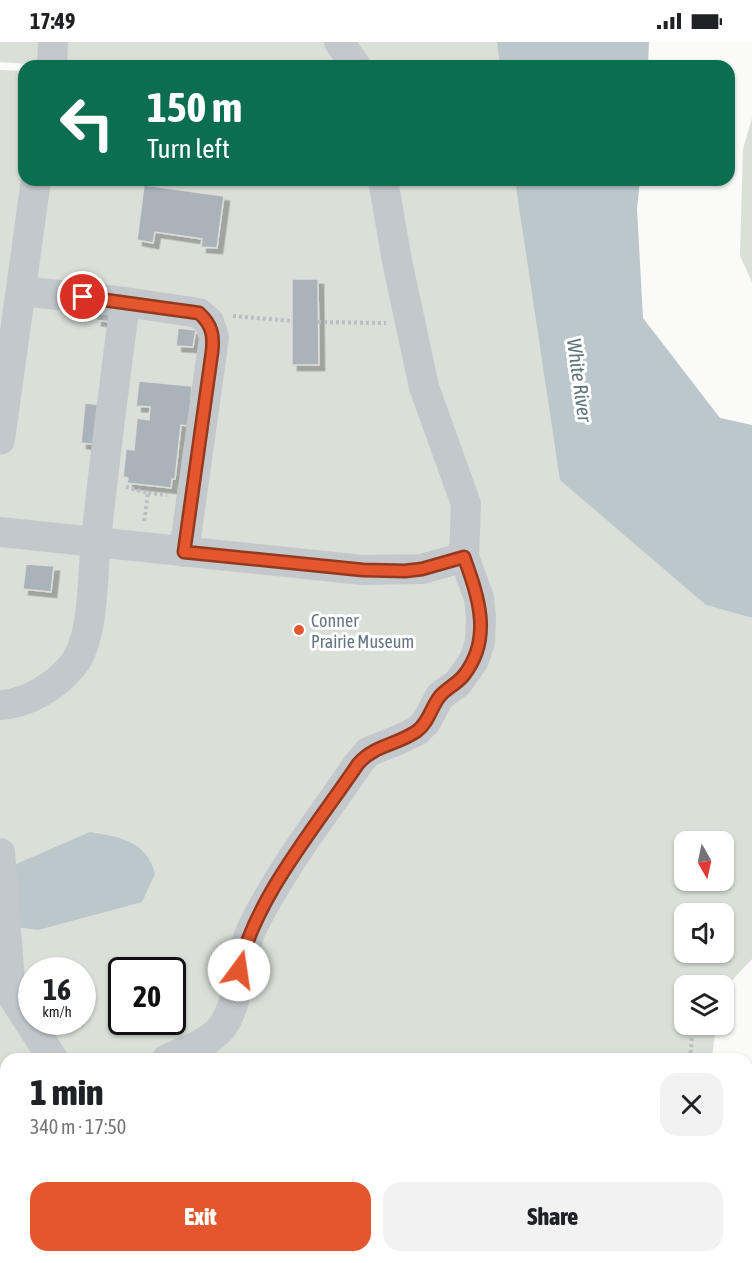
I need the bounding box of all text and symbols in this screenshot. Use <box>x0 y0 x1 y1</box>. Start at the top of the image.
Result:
text: 17:49 <box>30 8 75 34</box>
text: 150 m <box>147 83 242 131</box>
icon: left <box>48 84 126 162</box>
text: Turn left <box>147 133 230 164</box>
pin <box>57 271 108 322</box>
icon: arrive <box>66 280 99 313</box>
water label: White River <box>563 337 597 424</box>
place label: Conner Prairie Museum <box>311 610 414 652</box>
marker: Conner Prairie Museum <box>292 623 306 637</box>
north arrow <box>674 831 734 891</box>
map controls <box>674 831 734 1035</box>
button: sound <box>674 903 734 963</box>
position arrow <box>207 938 271 1002</box>
speed limit sign: 20 <box>108 957 186 1035</box>
text: 16 <box>43 972 71 1006</box>
button: layers <box>674 975 734 1035</box>
text: km/h <box>42 1003 72 1020</box>
text: 1 min <box>30 1071 104 1113</box>
button: close <box>660 1073 723 1136</box>
text: 340 m · 17:50 <box>30 1115 126 1138</box>
button: Exit <box>30 1182 371 1251</box>
button: Share <box>383 1182 723 1251</box>

